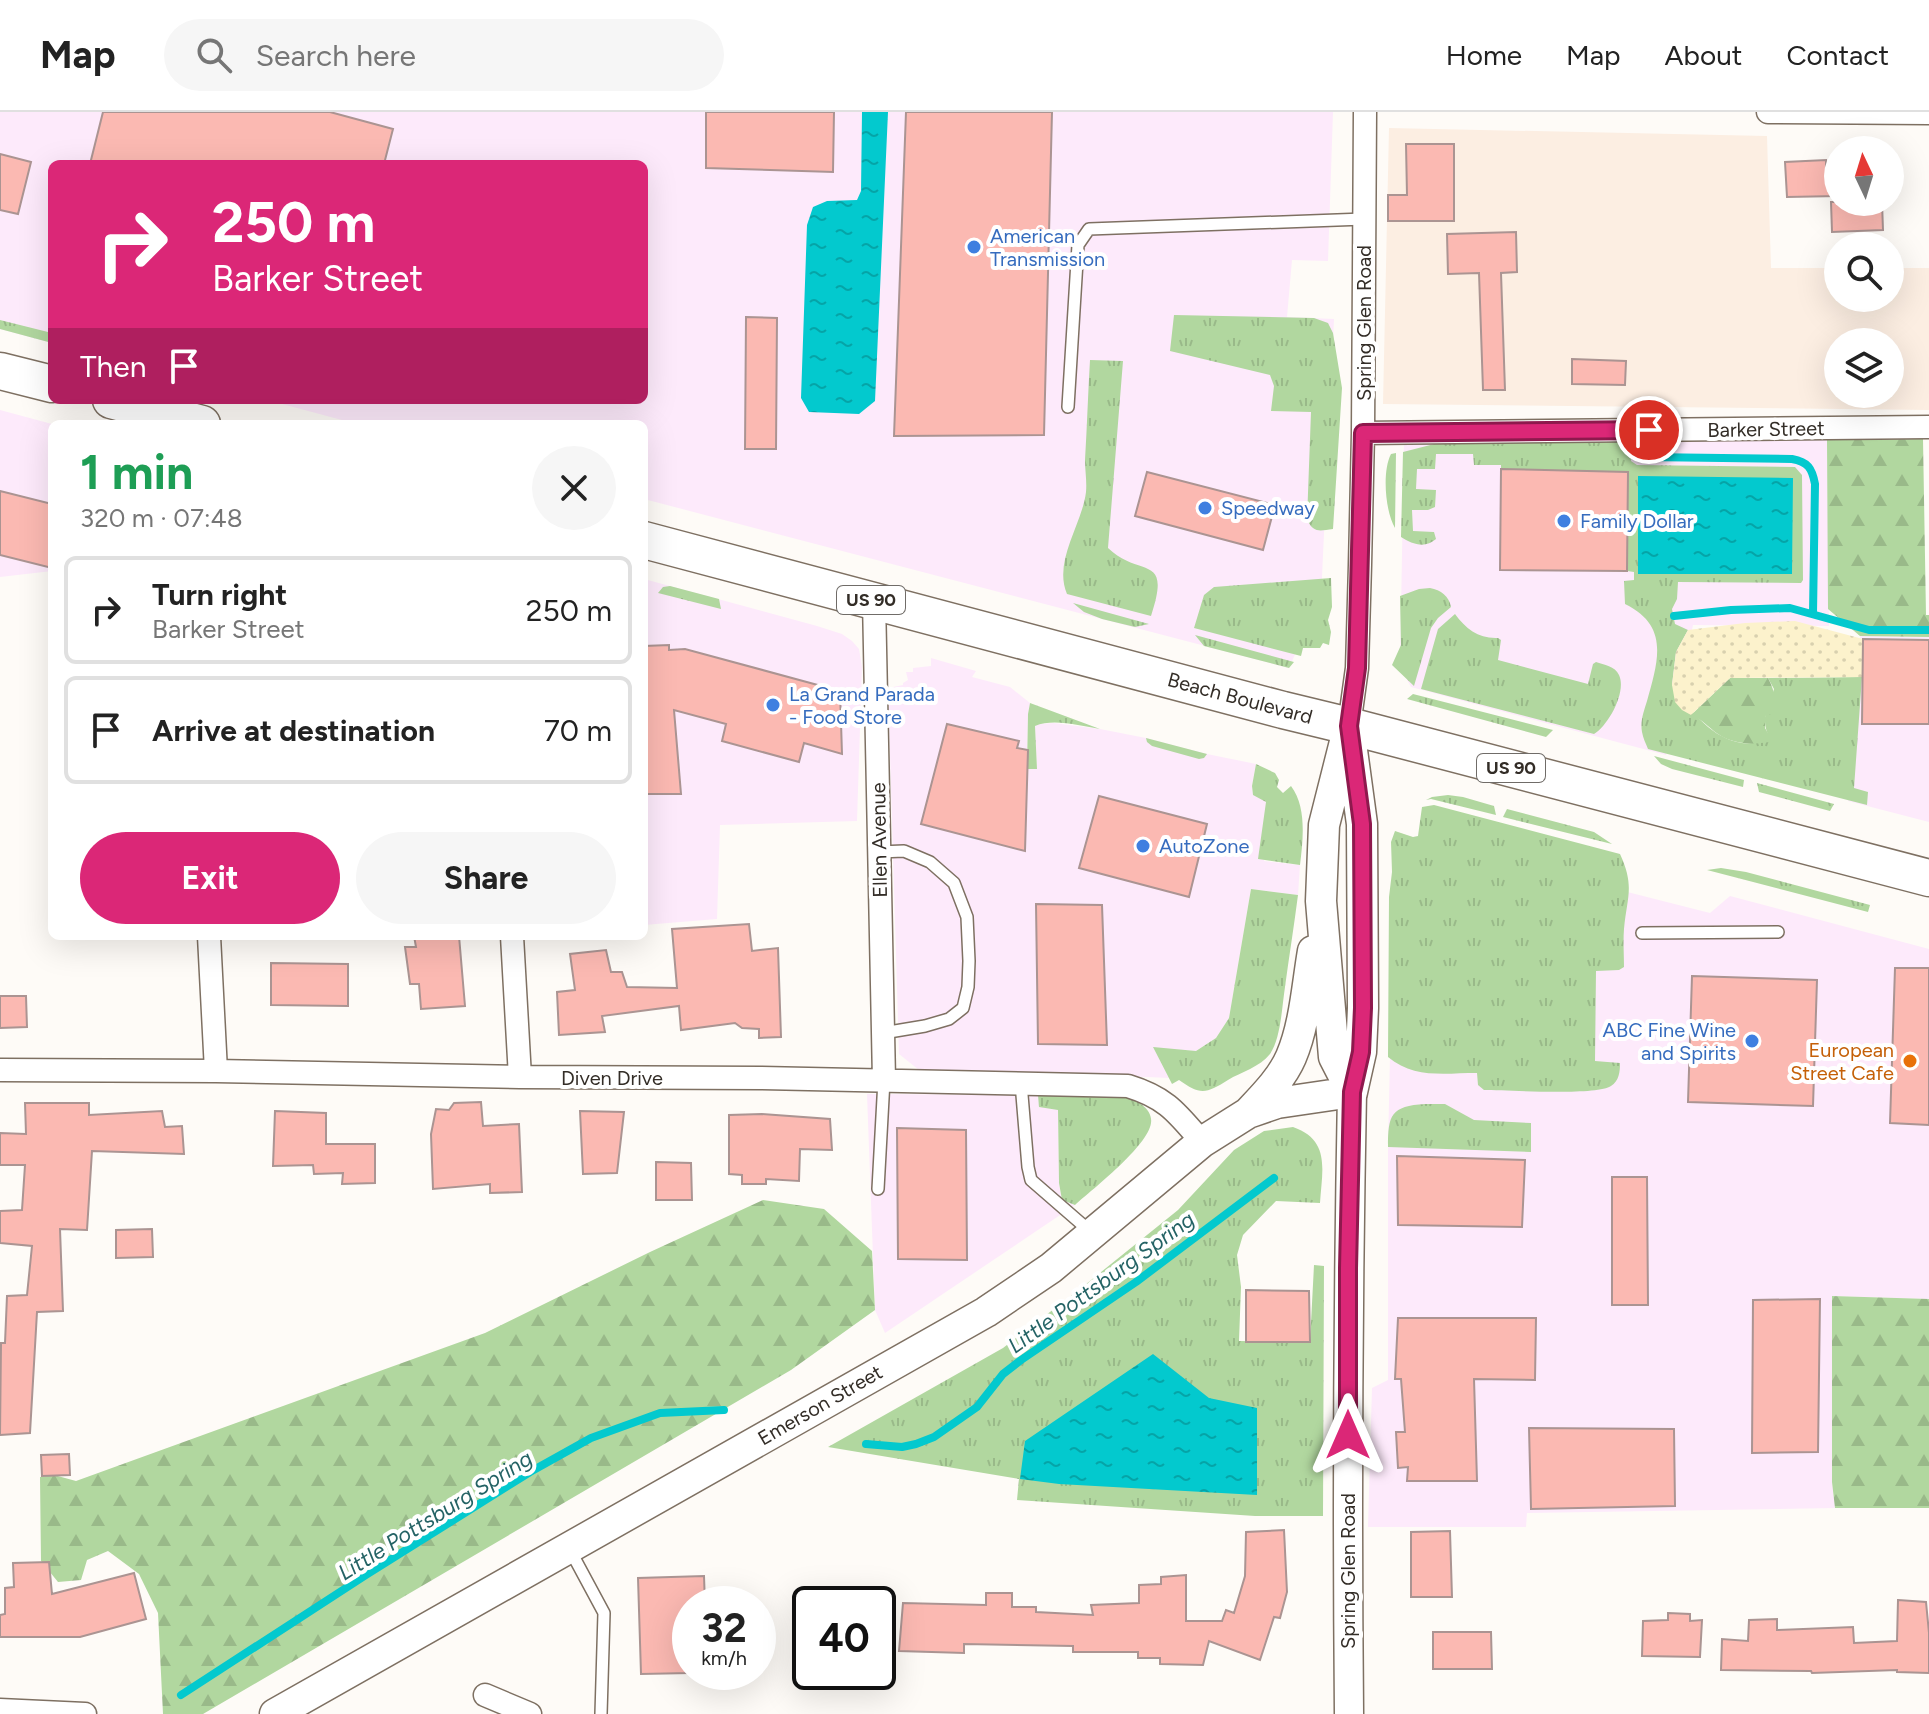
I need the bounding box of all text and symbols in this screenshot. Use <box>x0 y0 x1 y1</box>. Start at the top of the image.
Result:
search box <box>164 19 724 91</box>
text: Map <box>40 32 116 78</box>
icon: search <box>192 33 236 77</box>
text: Search here <box>256 37 416 74</box>
text: Home <box>1446 38 1522 72</box>
text: Map <box>1566 38 1621 72</box>
text: About <box>1665 38 1742 72</box>
text: Contact <box>1786 38 1889 72</box>
north arrow <box>1824 136 1904 216</box>
map controls <box>1824 136 1904 408</box>
text: 250 m <box>212 189 375 256</box>
icon: right <box>80 192 184 296</box>
place label: American Transmission <box>990 224 1105 271</box>
button: search <box>1824 232 1904 312</box>
marker: American Transmission <box>965 238 983 256</box>
street label: Spring Glen Road <box>1352 245 1376 401</box>
text: Barker Street <box>212 257 423 300</box>
button: layers <box>1824 328 1904 408</box>
icon: arrive <box>162 344 206 388</box>
text: Then <box>80 348 146 385</box>
pin <box>1615 396 1683 464</box>
icon: arrive <box>1627 408 1671 452</box>
street label: Barker Street <box>1707 416 1825 442</box>
text: 1 min <box>80 443 193 501</box>
button: close <box>532 446 616 530</box>
place label: Speedway <box>1221 496 1315 520</box>
marker: Speedway <box>1196 499 1214 517</box>
text: 320 m · 07:48 <box>80 502 243 534</box>
place label: Family Dollar <box>1580 509 1694 533</box>
marker: Family Dollar <box>1555 512 1573 530</box>
text: Turn right <box>152 576 287 613</box>
road number: US 90 <box>837 586 905 614</box>
icon: right <box>84 588 128 632</box>
text: 250 m <box>526 592 612 629</box>
text: Barker Street <box>152 613 304 645</box>
street label: Beach Boulevard <box>1165 667 1315 729</box>
place label: La Grand Parada - Food Store <box>789 682 935 729</box>
marker: La Grand Parada - Food Store <box>764 696 782 714</box>
icon: arrive <box>84 708 128 752</box>
text: Arrive at destination <box>152 712 435 749</box>
text: 70 m <box>544 712 612 749</box>
road number: US 90 <box>1477 754 1545 782</box>
street label: Ellen Avenue <box>866 782 892 898</box>
button: Exit <box>80 832 340 924</box>
button: Share <box>356 832 616 924</box>
place label: AutoZone <box>1159 834 1249 858</box>
marker: AutoZone <box>1134 837 1152 855</box>
place label: ABC Fine Wine and Spirits <box>1602 1018 1736 1065</box>
marker: ABC Fine Wine and Spirits <box>1743 1032 1761 1050</box>
place label: European Street Cafe <box>1790 1038 1894 1085</box>
marker: European Street Cafe <box>1901 1052 1919 1070</box>
street label: Diven Drive <box>561 1066 663 1090</box>
water label: Little Pottsburg Spring <box>1003 1206 1200 1359</box>
street label: Emerson Street <box>754 1360 886 1450</box>
position arrow <box>1306 1393 1390 1477</box>
water label: Little Pottsburg Spring <box>333 1445 537 1586</box>
street label: Spring Glen Road <box>1336 1493 1360 1649</box>
speed limit sign: 40 <box>792 1586 896 1690</box>
text: 32 <box>701 1604 747 1652</box>
text: km/h <box>701 1646 747 1670</box>

